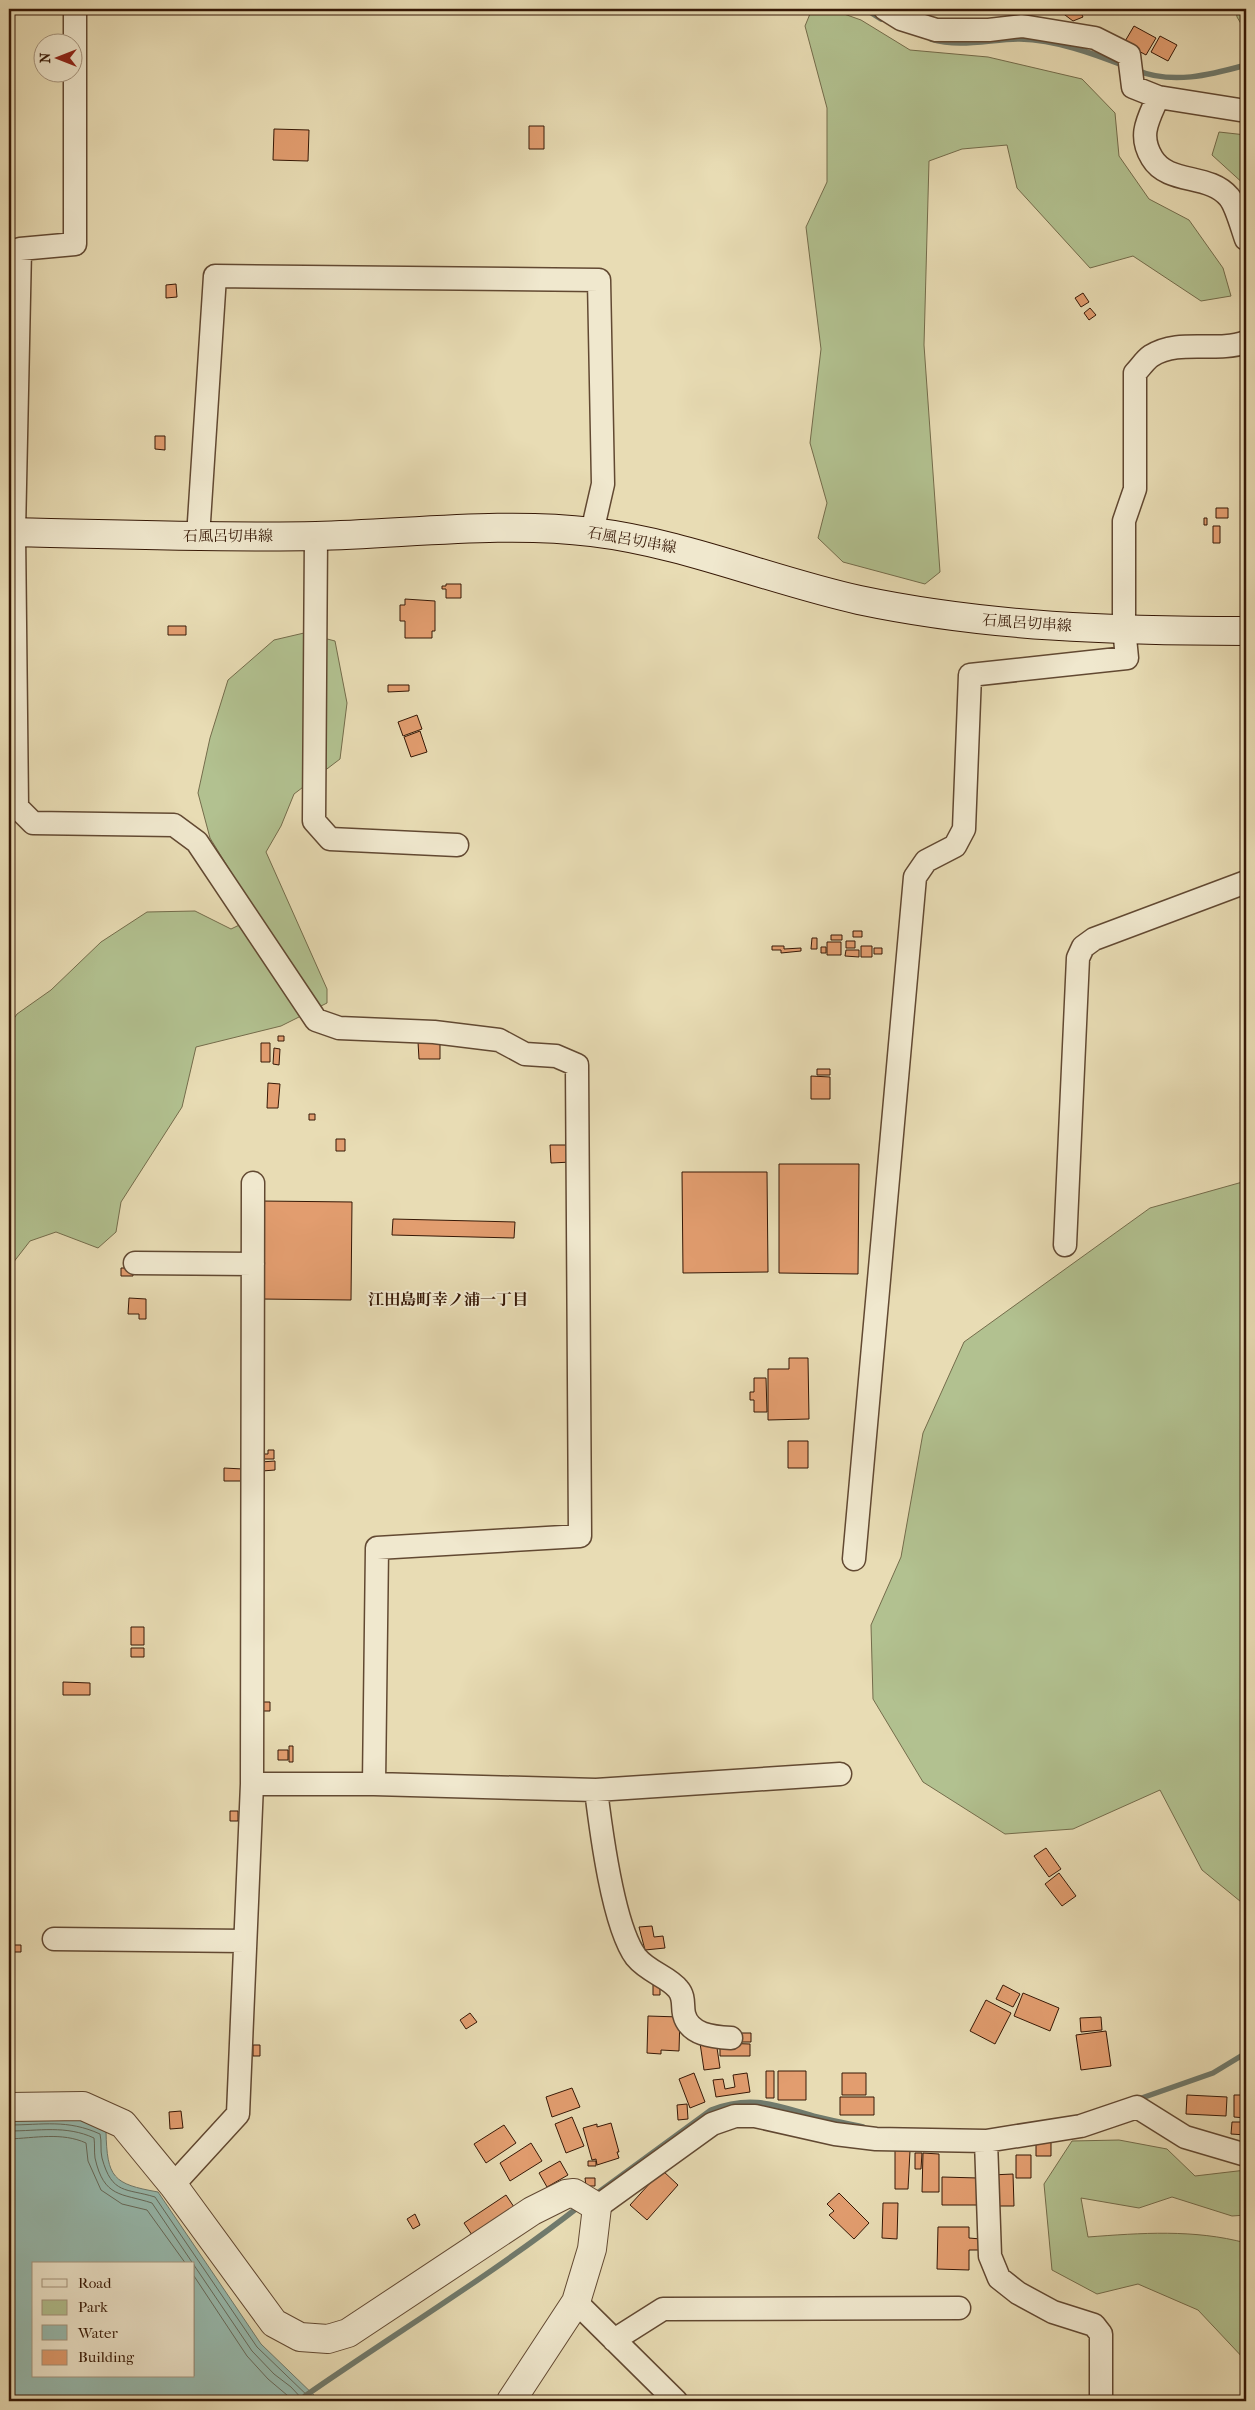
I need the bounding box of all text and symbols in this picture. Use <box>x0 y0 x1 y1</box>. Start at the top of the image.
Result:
north arrow <box>32 32 82 82</box>
text: N <box>37 52 54 63</box>
street label: 石風呂切串線 <box>586 523 678 557</box>
street label: 石風呂切串線 <box>183 527 273 545</box>
street label: 石風呂切串線 <box>981 611 1073 635</box>
district label: 江田島町幸ノ浦一丁目 <box>368 1290 528 1309</box>
legend <box>32 2262 195 2378</box>
text: Road <box>78 2274 112 2292</box>
text: Park <box>78 2298 108 2316</box>
text: Water <box>77 2324 118 2342</box>
text: Building <box>78 2348 135 2366</box>

